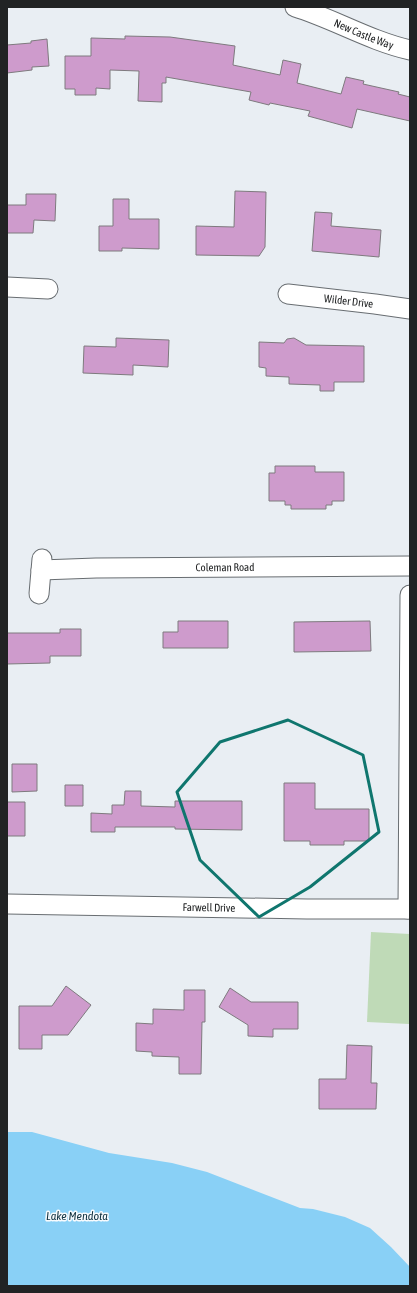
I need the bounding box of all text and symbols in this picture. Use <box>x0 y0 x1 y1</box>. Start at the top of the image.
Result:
street label: New Castle Way <box>332 17 396 51</box>
street label: Wilder Drive <box>323 292 374 310</box>
street label: Coleman Road <box>195 561 254 573</box>
street label: Farwell Drive <box>182 901 235 914</box>
water label: Lake Mendota <box>46 1209 108 1223</box>

